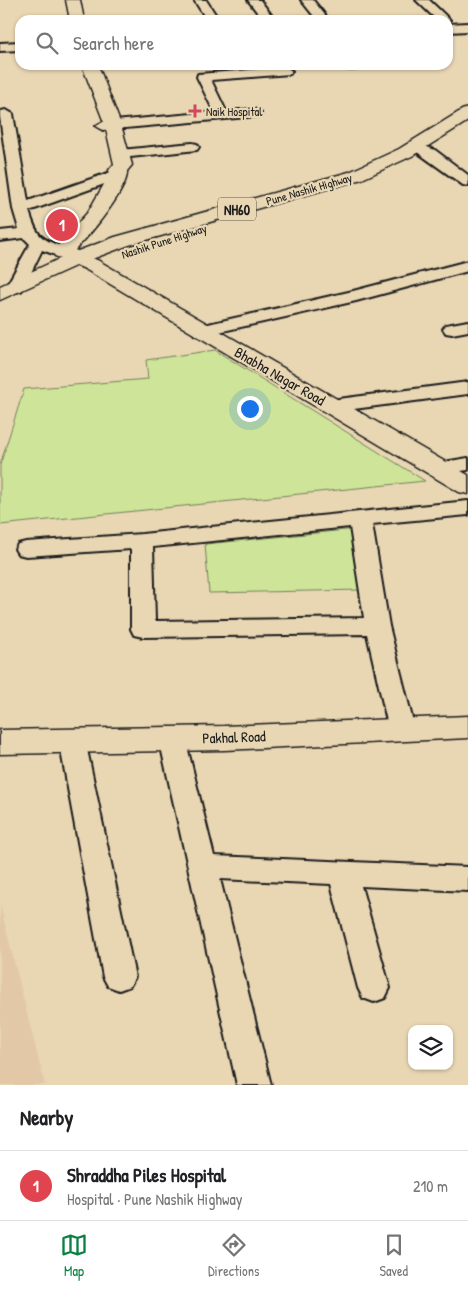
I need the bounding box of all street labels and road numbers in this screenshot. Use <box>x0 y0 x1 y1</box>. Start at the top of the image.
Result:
street label: Pune Nashik Highway <box>264 169 354 209</box>
road number: NH60 <box>218 198 256 220</box>
street label: Nashik Pune Highway <box>119 219 209 263</box>
street label: Bhabha Nagar Road <box>231 341 329 411</box>
street label: Pakhal Road <box>202 725 266 749</box>

